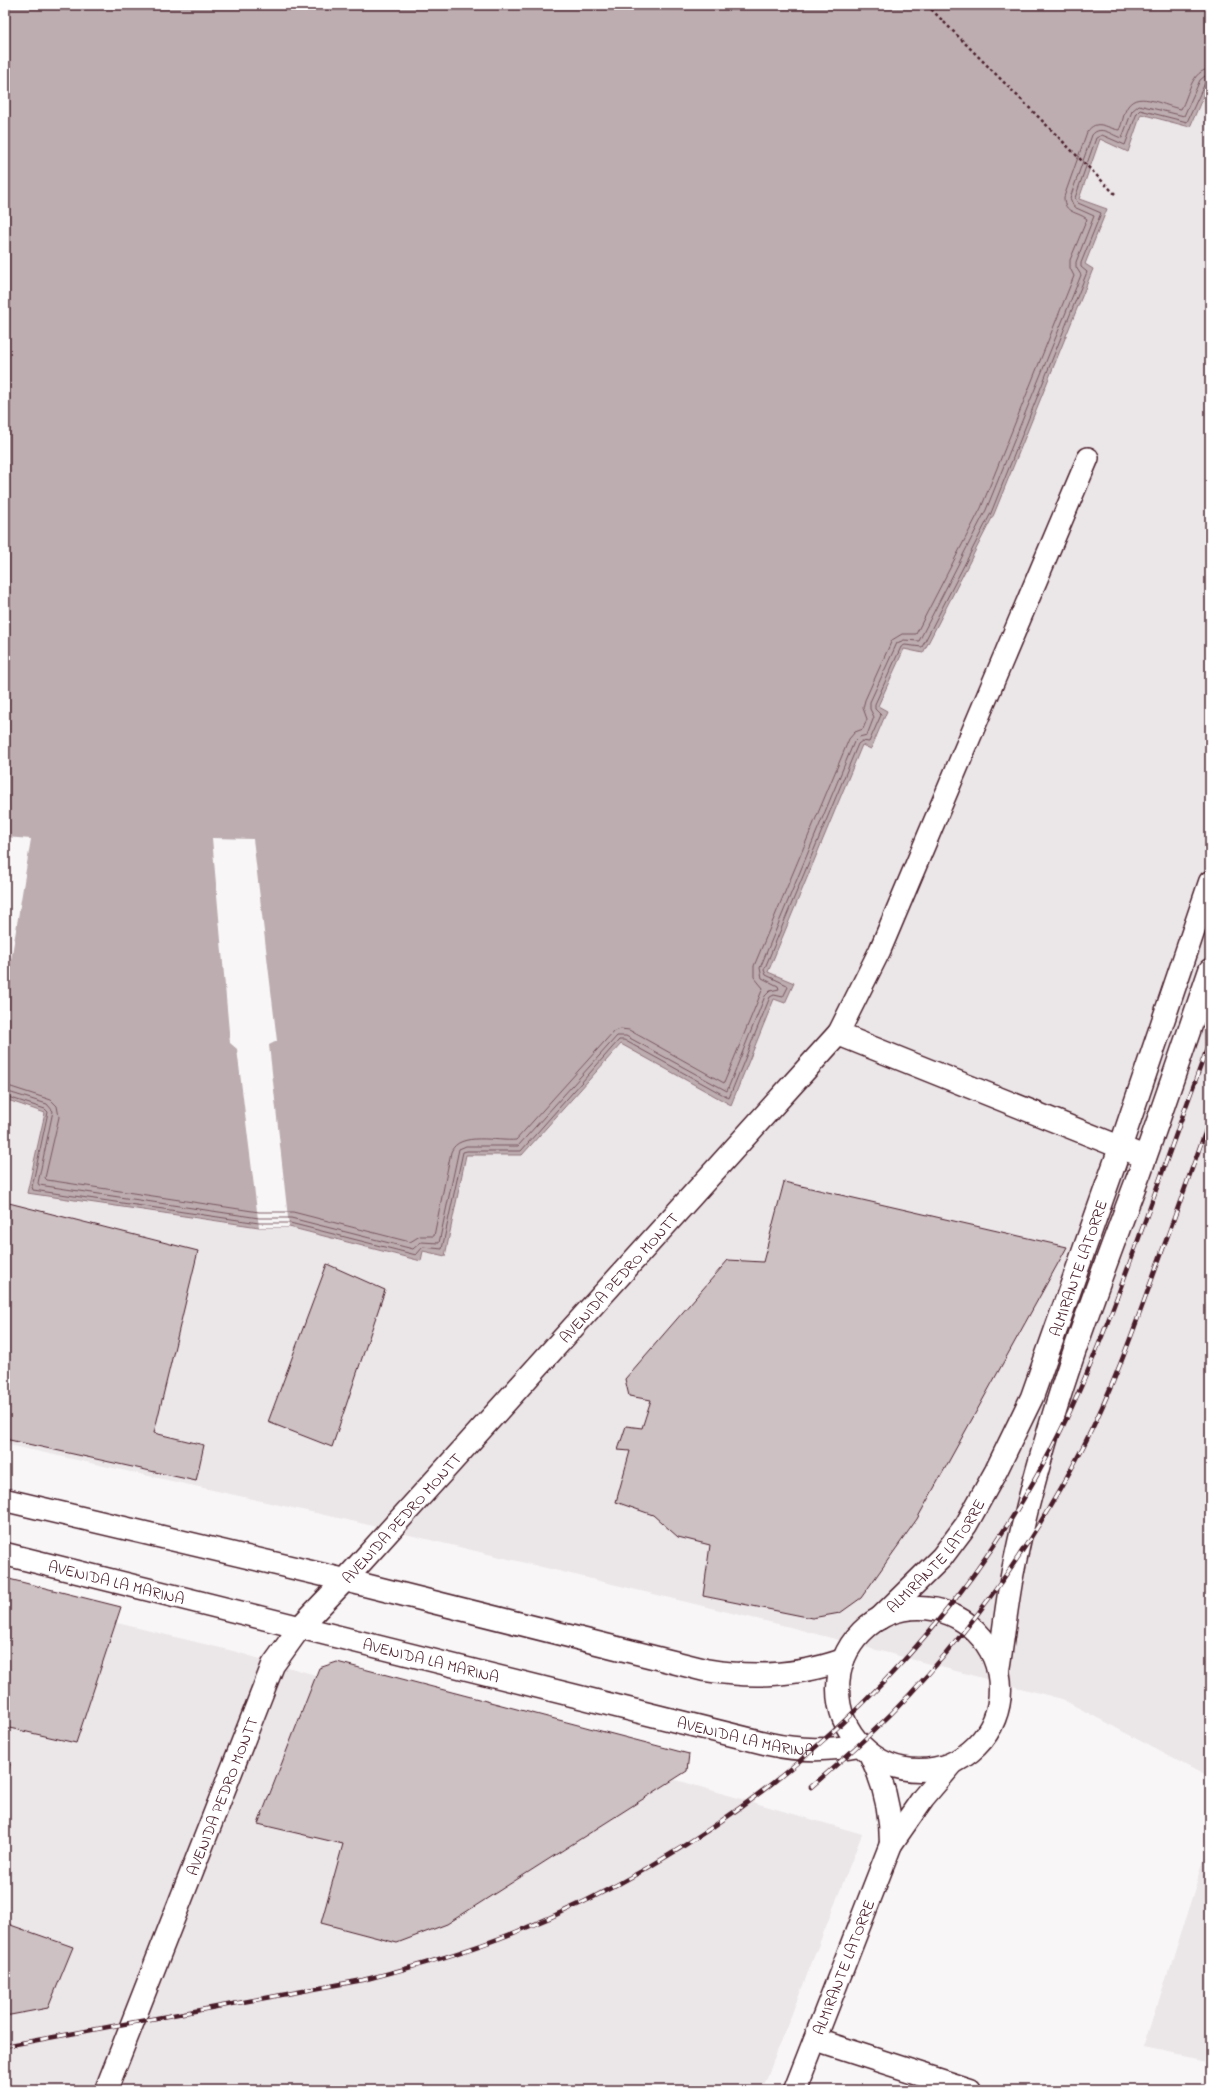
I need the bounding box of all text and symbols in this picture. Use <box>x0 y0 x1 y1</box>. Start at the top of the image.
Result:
street label: ALMIRANTE LATORRE <box>1044 1197 1115 1340</box>
street label: AVENIDA PEDRO MONTT <box>554 1208 685 1349</box>
street label: AVENIDA PEDRO MONTT <box>337 1448 468 1590</box>
street label: ALMIRANTE LATORRE <box>882 1495 992 1619</box>
street label: AVENIDA LA MARINA <box>45 1555 187 1612</box>
street label: AVENIDA LA MARINA <box>360 1633 501 1690</box>
street label: AVENIDA LA MARINA <box>674 1712 815 1763</box>
street label: AVENIDA PEDRO MONTT <box>181 1714 266 1880</box>
street label: ALMIRANTE LATORRE <box>808 1896 882 2039</box>

